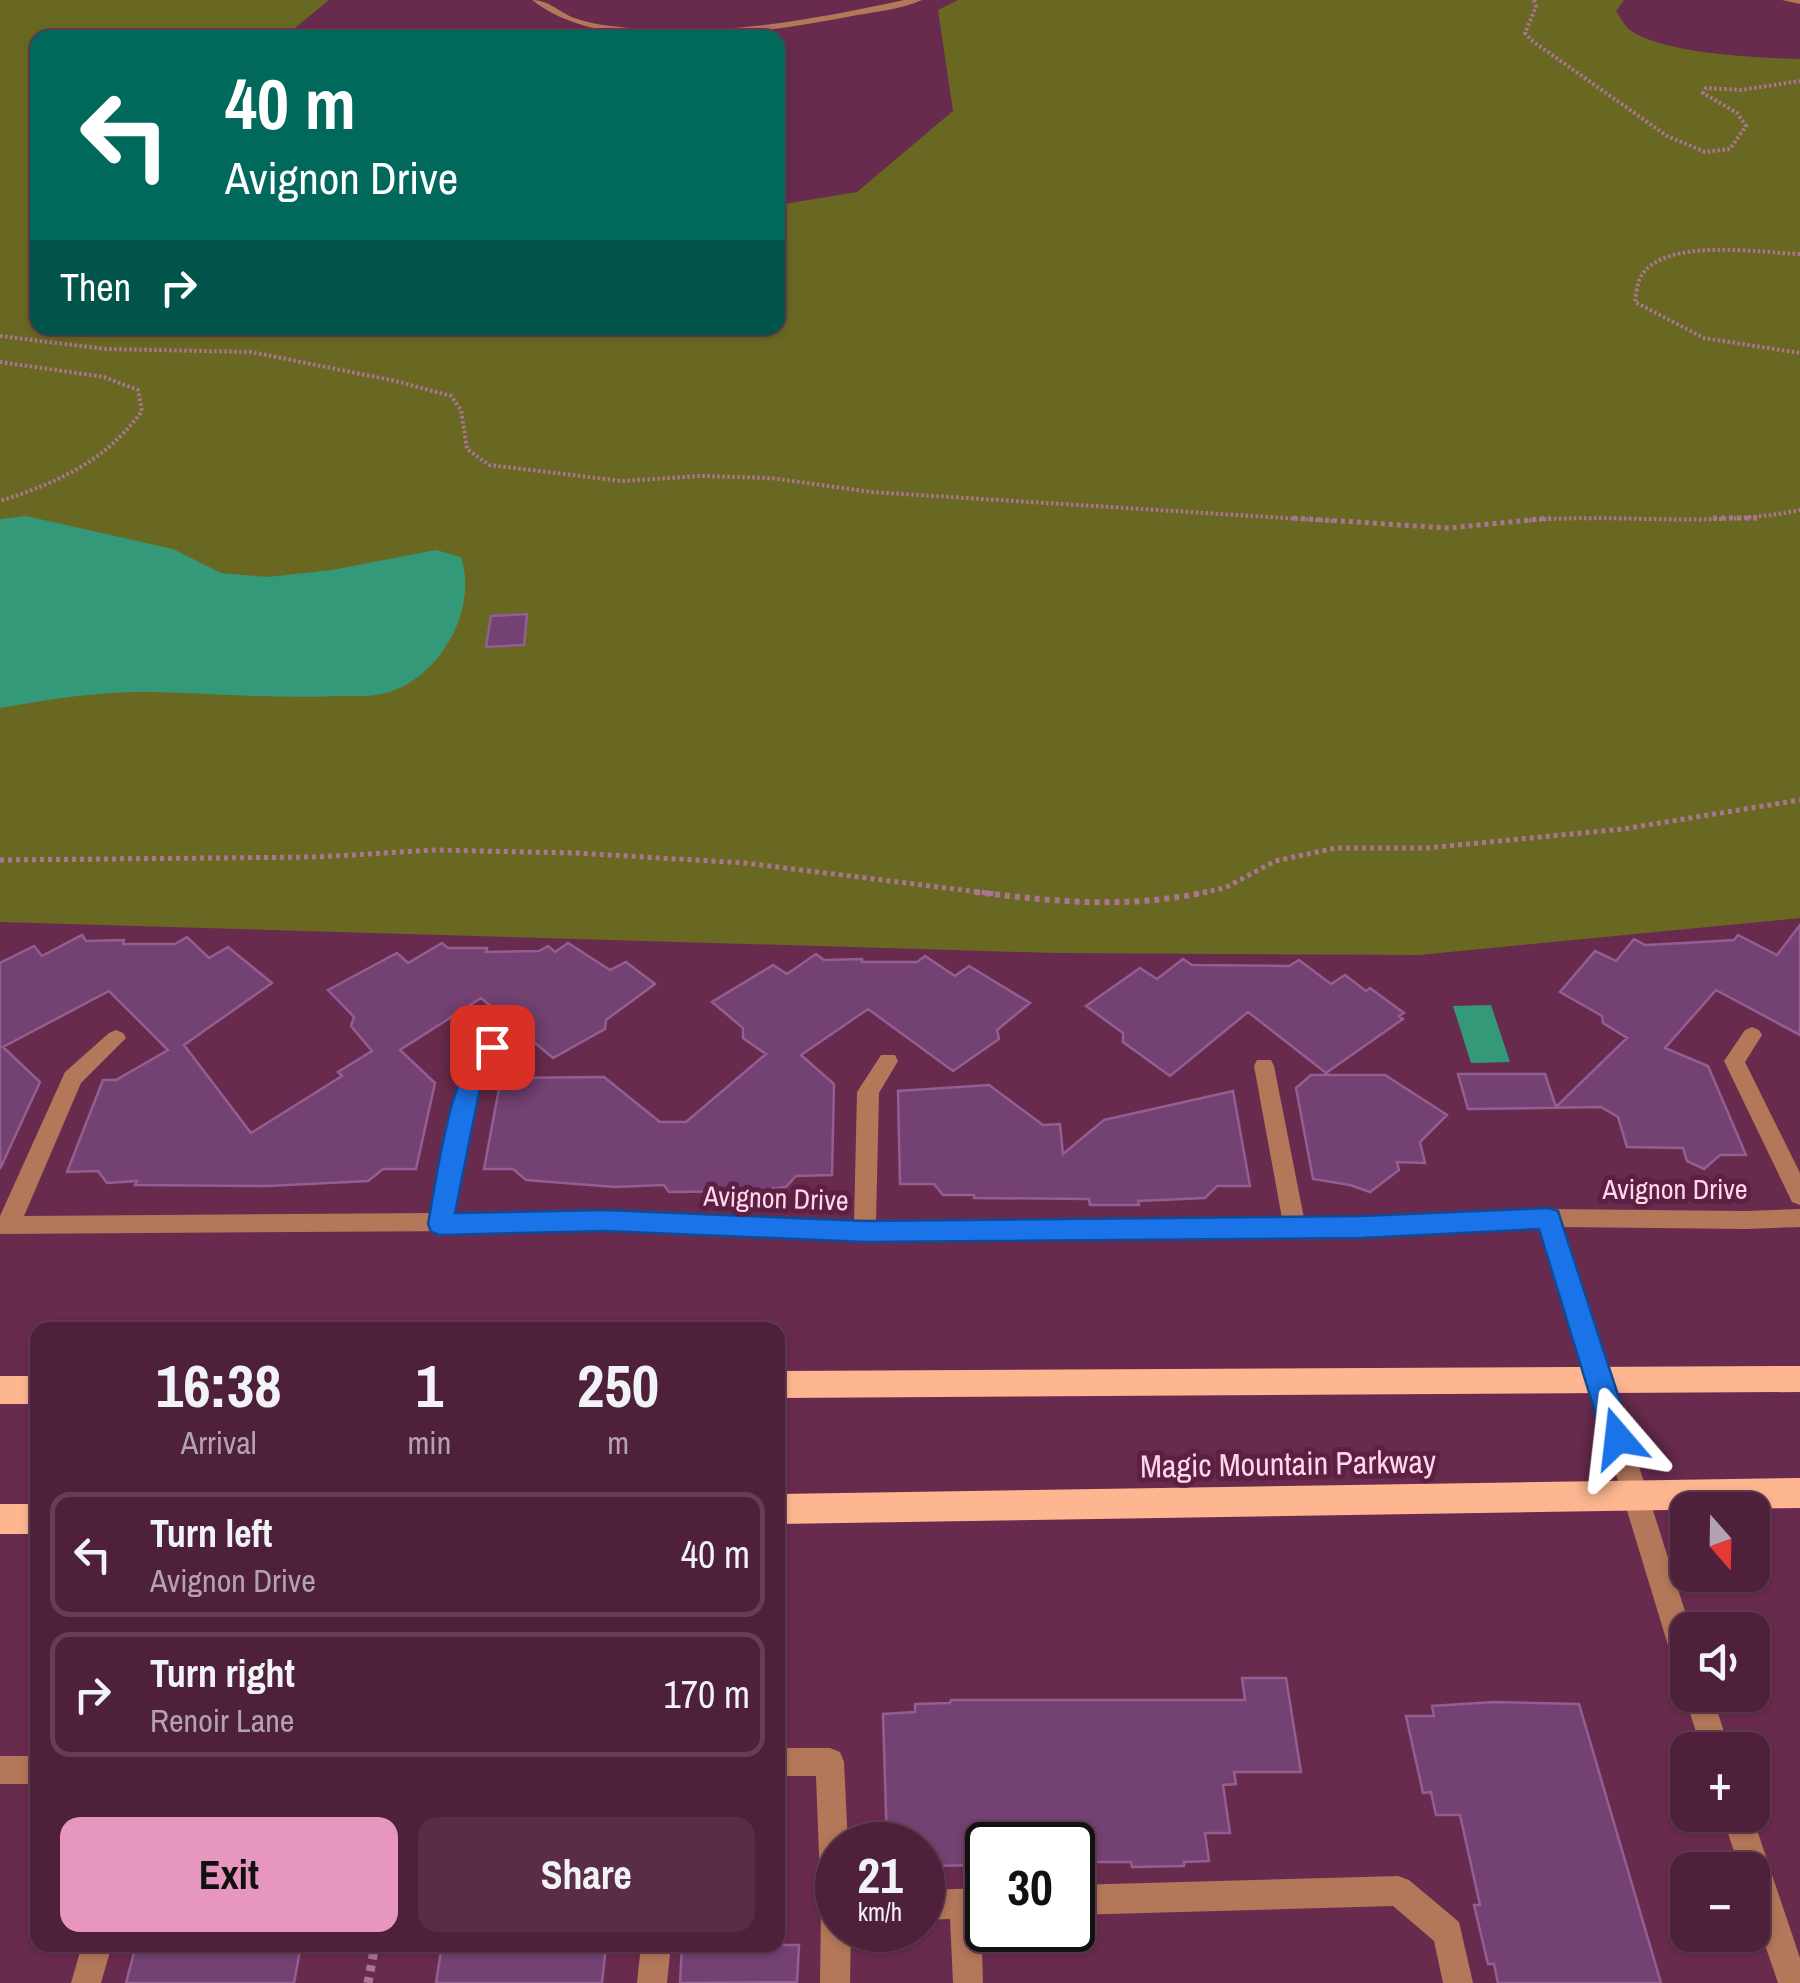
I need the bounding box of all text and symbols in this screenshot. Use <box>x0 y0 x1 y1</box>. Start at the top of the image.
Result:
text: 40 m <box>225 57 356 151</box>
icon: left <box>60 70 190 200</box>
text: Avignon Drive <box>225 147 458 208</box>
icon: right <box>151 260 206 315</box>
text: Then <box>60 262 131 313</box>
pin <box>450 1005 535 1090</box>
icon: arrive <box>465 1020 520 1075</box>
street label: Avignon Drive <box>1601 1170 1748 1208</box>
street label: Avignon Drive <box>702 1176 849 1220</box>
text: 16:38 <box>156 1345 282 1426</box>
text: 1 <box>416 1345 443 1426</box>
text: 250 <box>577 1345 659 1426</box>
position arrow <box>1566 1386 1670 1490</box>
text: Arrival <box>181 1421 257 1464</box>
text: min <box>407 1421 451 1464</box>
text: m <box>607 1421 629 1464</box>
street label: Magic Mountain Parkway <box>1140 1439 1436 1488</box>
north arrow <box>1670 1492 1770 1592</box>
map controls <box>1670 1492 1770 1952</box>
text: Turn left <box>150 1508 272 1559</box>
icon: left <box>65 1527 120 1582</box>
text: 40 m <box>681 1529 750 1580</box>
text: Avignon Drive <box>150 1559 316 1602</box>
button: sound <box>1670 1612 1770 1712</box>
text: Turn right <box>150 1648 295 1699</box>
icon: right <box>65 1667 120 1722</box>
text: 170 m <box>663 1669 750 1720</box>
text: Renoir Lane <box>150 1699 294 1742</box>
button: + <box>1670 1732 1770 1832</box>
button: Exit <box>60 1817 398 1932</box>
button: Share <box>418 1817 755 1932</box>
speed limit sign: 30 <box>965 1822 1095 1952</box>
text: 21 <box>857 1841 903 1909</box>
button: − <box>1670 1852 1770 1952</box>
text: km/h <box>858 1895 902 1929</box>

